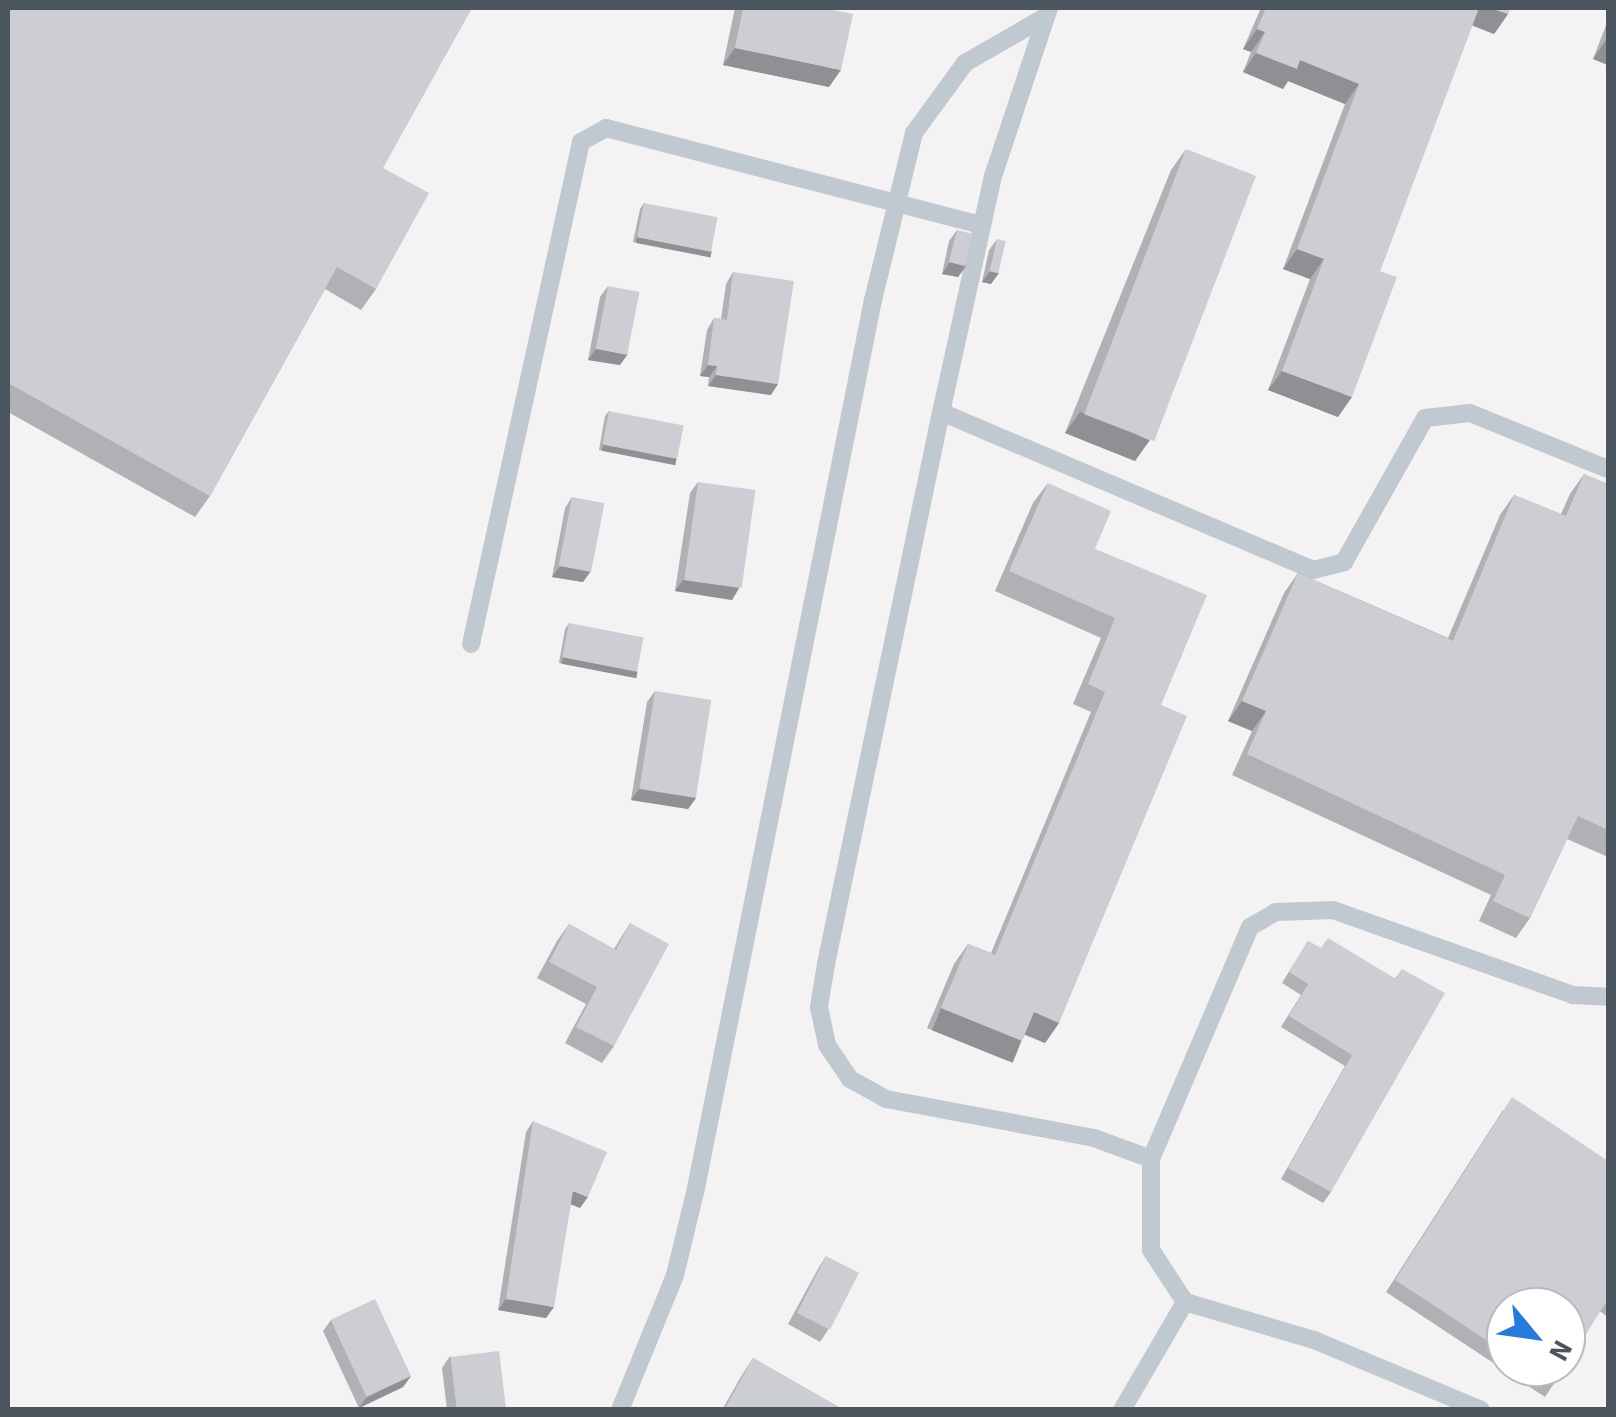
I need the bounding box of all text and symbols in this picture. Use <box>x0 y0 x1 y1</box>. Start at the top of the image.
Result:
north arrow <box>1486 1287 1586 1387</box>
text: N <box>1538 1333 1582 1368</box>

